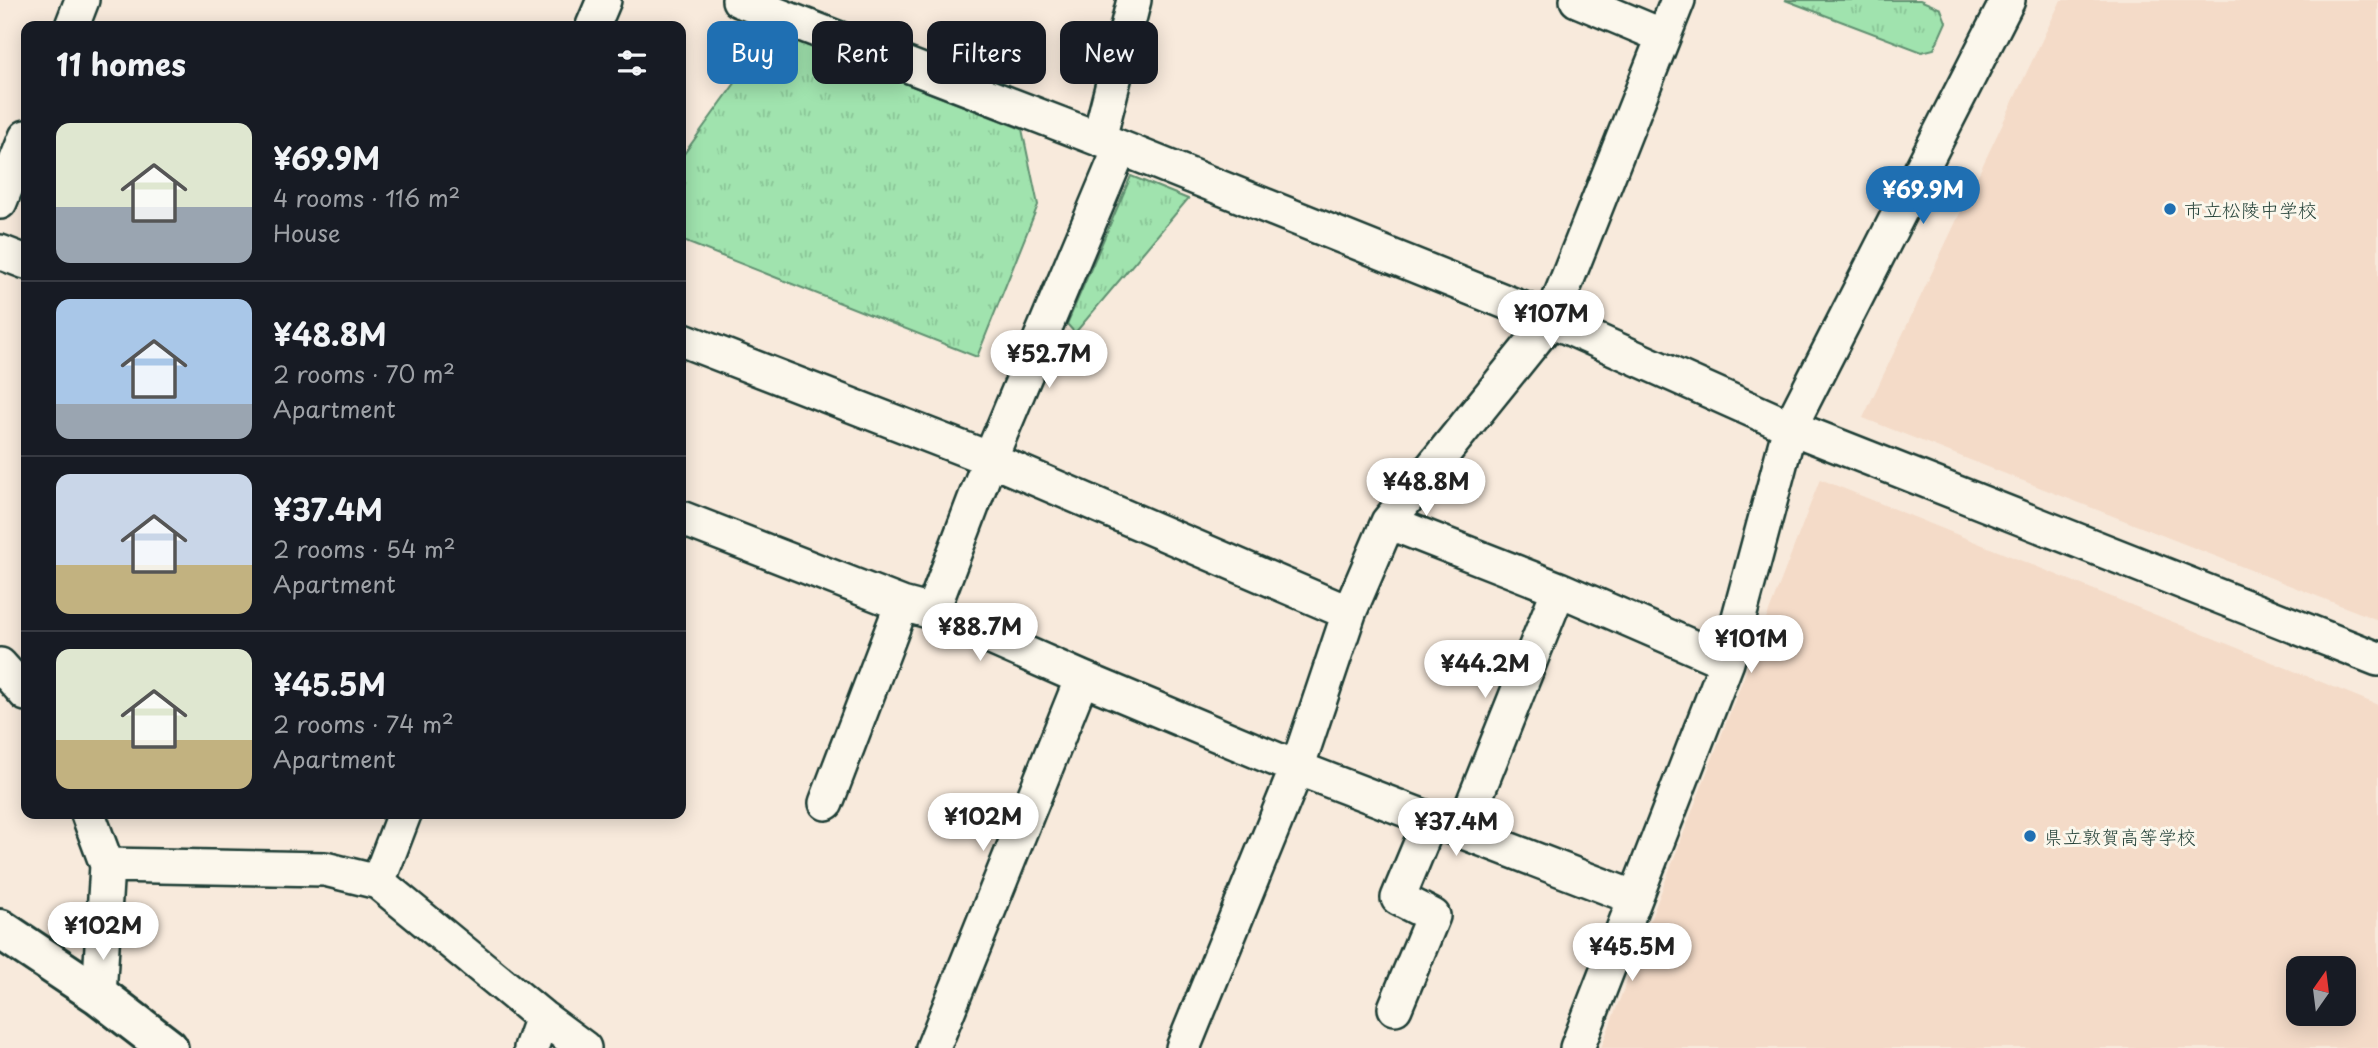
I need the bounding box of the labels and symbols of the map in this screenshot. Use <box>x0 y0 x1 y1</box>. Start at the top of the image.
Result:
pin: ¥69.9M <box>1866 166 1980 226</box>
place label: 市立松陵中学校 <box>2184 195 2317 223</box>
marker: 市立松陵中学校 <box>2162 201 2178 217</box>
pin: ¥107M <box>1502 290 1600 350</box>
pin: ¥52.7M <box>992 330 1106 390</box>
pin: ¥48.8M <box>1369 458 1483 518</box>
pin: ¥88.7M <box>923 604 1037 663</box>
pin: ¥101M <box>1702 616 1800 675</box>
pin: ¥44.2M <box>1428 640 1542 700</box>
pin: ¥102M <box>934 794 1032 853</box>
pin: ¥37.4M <box>1399 798 1513 858</box>
place label: 県立敦賀高等学校 <box>2044 822 2196 850</box>
marker: 県立敦賀高等学校 <box>2022 828 2038 844</box>
pin: ¥102M <box>54 902 152 962</box>
pin: ¥45.5M <box>1575 923 1689 983</box>
north arrow <box>2286 956 2356 1026</box>

